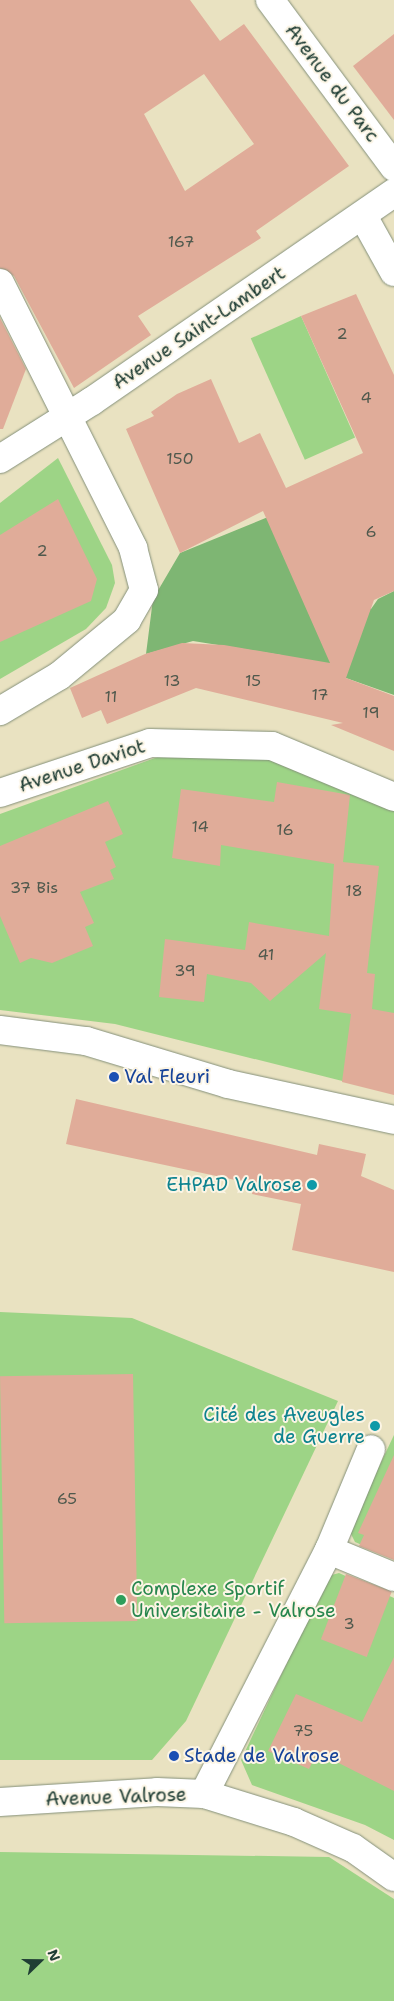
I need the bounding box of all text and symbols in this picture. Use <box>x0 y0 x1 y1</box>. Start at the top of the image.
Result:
street label: Avenue du Parc <box>280 20 384 146</box>
house number: 167 <box>168 232 194 252</box>
street label: Avenue Saint-Lambert <box>108 262 290 394</box>
house number: 2 <box>336 324 348 344</box>
house number: 4 <box>360 388 372 408</box>
house number: 150 <box>166 449 194 469</box>
house number: 6 <box>365 522 377 542</box>
house number: 2 <box>36 541 48 561</box>
house number: 13 <box>163 671 181 691</box>
house number: 15 <box>245 671 261 691</box>
house number: 17 <box>311 685 329 705</box>
house number: 11 <box>105 687 117 707</box>
house number: 19 <box>362 703 380 723</box>
street label: Avenue Daviot <box>16 735 148 797</box>
house number: 14 <box>191 817 209 837</box>
house number: 16 <box>276 820 294 840</box>
house number: 37 Bis <box>10 878 58 898</box>
house number: 18 <box>345 881 363 901</box>
house number: 41 <box>257 945 275 965</box>
house number: 39 <box>174 961 196 981</box>
place label: Val Fleuri <box>124 1066 210 1088</box>
marker: Val Fleuri <box>108 1071 120 1083</box>
place label: EHPAD Valrose <box>166 1174 302 1196</box>
marker: EHPAD Valrose <box>306 1179 318 1191</box>
place label: Cité des Aveugles de Guerre <box>203 1404 365 1448</box>
marker: Cité des Aveugles de Guerre <box>369 1420 381 1432</box>
house number: 65 <box>57 1489 77 1509</box>
place label: Complexe Sportif Universitaire - Valrose <box>131 1578 336 1622</box>
marker: Complexe Sportif Universitaire - Valrose <box>115 1594 127 1606</box>
house number: 3 <box>343 1614 355 1634</box>
house number: 75 <box>293 1721 313 1741</box>
place label: Stade de Valrose <box>184 1745 340 1767</box>
marker: Stade de Valrose <box>168 1750 180 1762</box>
street label: Avenue Valrose <box>45 1783 187 1811</box>
north arrow <box>15 1936 65 1986</box>
text: N <box>43 1947 64 1964</box>

